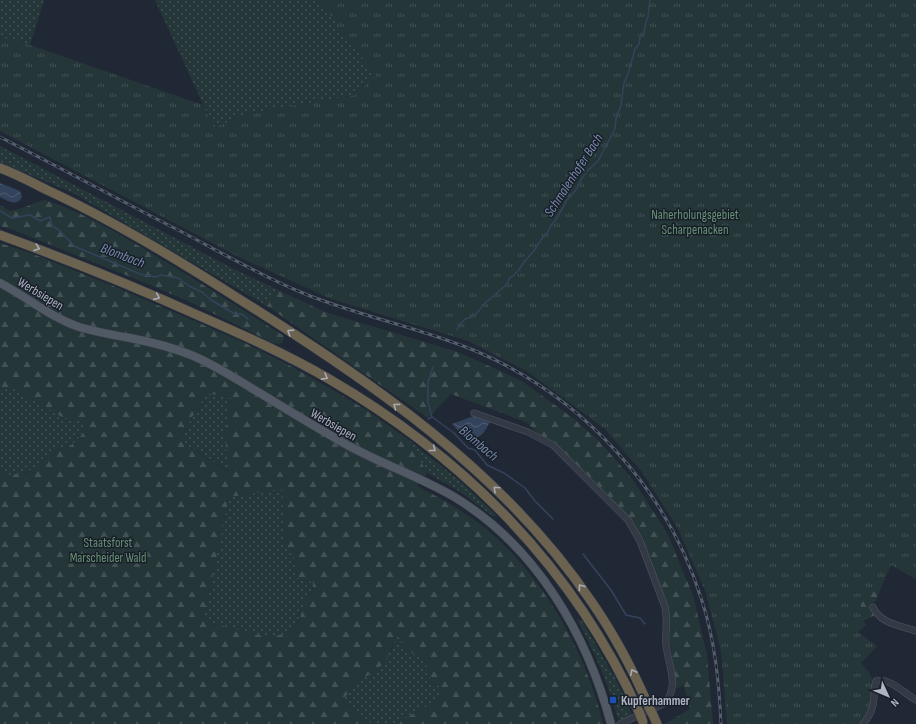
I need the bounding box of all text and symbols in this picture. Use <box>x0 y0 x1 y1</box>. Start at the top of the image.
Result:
water label: Schmalenhofer Bach <box>540 130 607 220</box>
park label: Naherholungsgebiet Scharpenacken <box>651 207 739 238</box>
water label: Blombach <box>98 239 147 272</box>
one-way arrow <box>33 244 40 252</box>
street label: Werbsiepen <box>14 274 66 314</box>
one-way arrow <box>154 292 161 300</box>
one-way arrow <box>287 329 294 336</box>
one-way arrow <box>321 373 328 380</box>
one-way arrow <box>394 403 401 410</box>
street label: Werbsiepen <box>307 405 360 445</box>
water label: Blombach <box>456 422 502 465</box>
one-way arrow <box>428 445 435 452</box>
one-way arrow <box>493 486 501 494</box>
park label: Staatsforst Marscheider Wald <box>70 535 146 566</box>
one-way arrow <box>579 585 586 592</box>
one-way arrow <box>630 668 638 676</box>
north arrow <box>868 676 908 716</box>
place label: Kupferhammer <box>621 693 690 709</box>
marker: Kupferhammer <box>608 695 618 705</box>
text: N <box>888 696 902 709</box>

